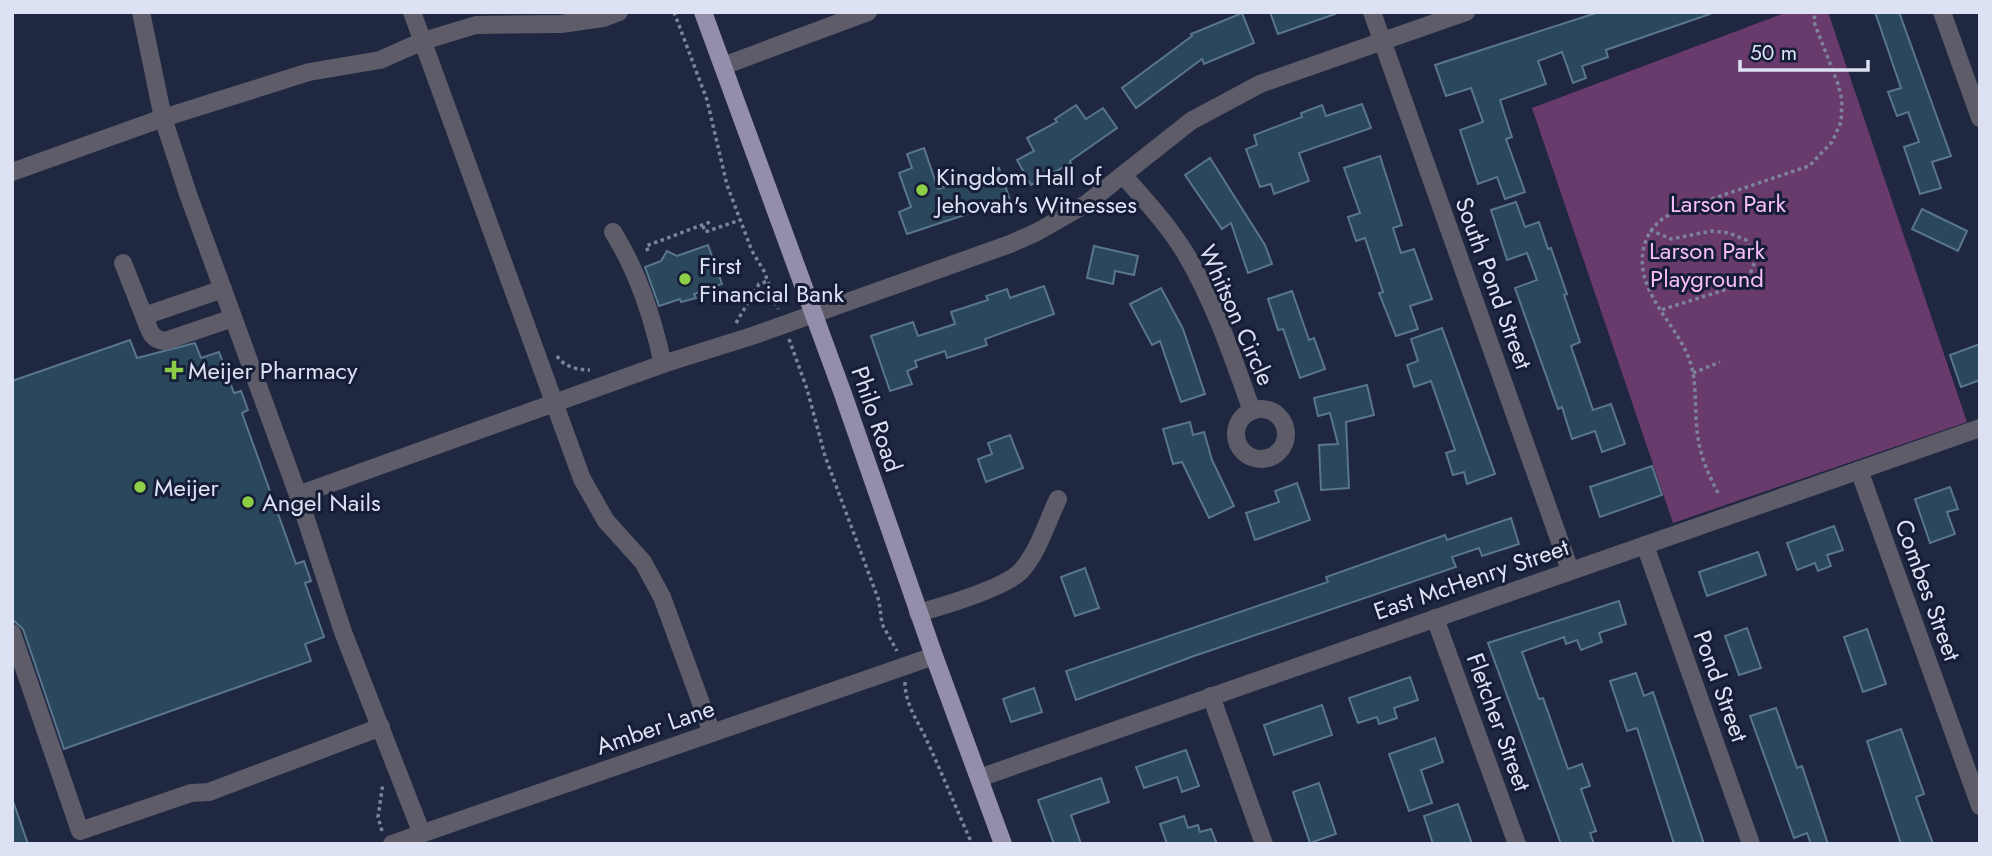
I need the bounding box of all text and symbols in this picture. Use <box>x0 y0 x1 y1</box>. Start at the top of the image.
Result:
scale bar <box>1740 28 1868 72</box>
text: 50 m <box>1750 38 1797 68</box>
place label: Kingdom Hall of Jehovah's Witnesses <box>933 159 1137 222</box>
marker: Kingdom Hall of Jehovah's Witnesses <box>914 182 930 198</box>
park label: Larson Park <box>1670 186 1786 221</box>
street label: South Pond Street <box>1447 192 1541 374</box>
park label: Larson Park Playground <box>1649 233 1765 296</box>
street label: Whitson Circle <box>1190 239 1284 391</box>
place label: First Financial Bank <box>699 248 844 311</box>
marker: First Financial Bank <box>677 271 693 287</box>
place label: Meijer Pharmacy <box>188 353 358 388</box>
street label: Philo Road <box>843 361 911 477</box>
marker: Meijer Pharmacy <box>166 362 182 378</box>
place label: Meijer <box>154 470 219 505</box>
marker: Meijer <box>132 479 148 495</box>
place label: Angel Nails <box>262 485 381 520</box>
marker: Angel Nails <box>240 494 256 510</box>
street label: Combes Street <box>1886 514 1970 666</box>
street label: East McHenry Street <box>1369 529 1574 629</box>
street label: Pond Street <box>1685 625 1757 747</box>
street label: Fletcher Street <box>1458 648 1540 796</box>
street label: Amber Lane <box>591 690 719 764</box>

